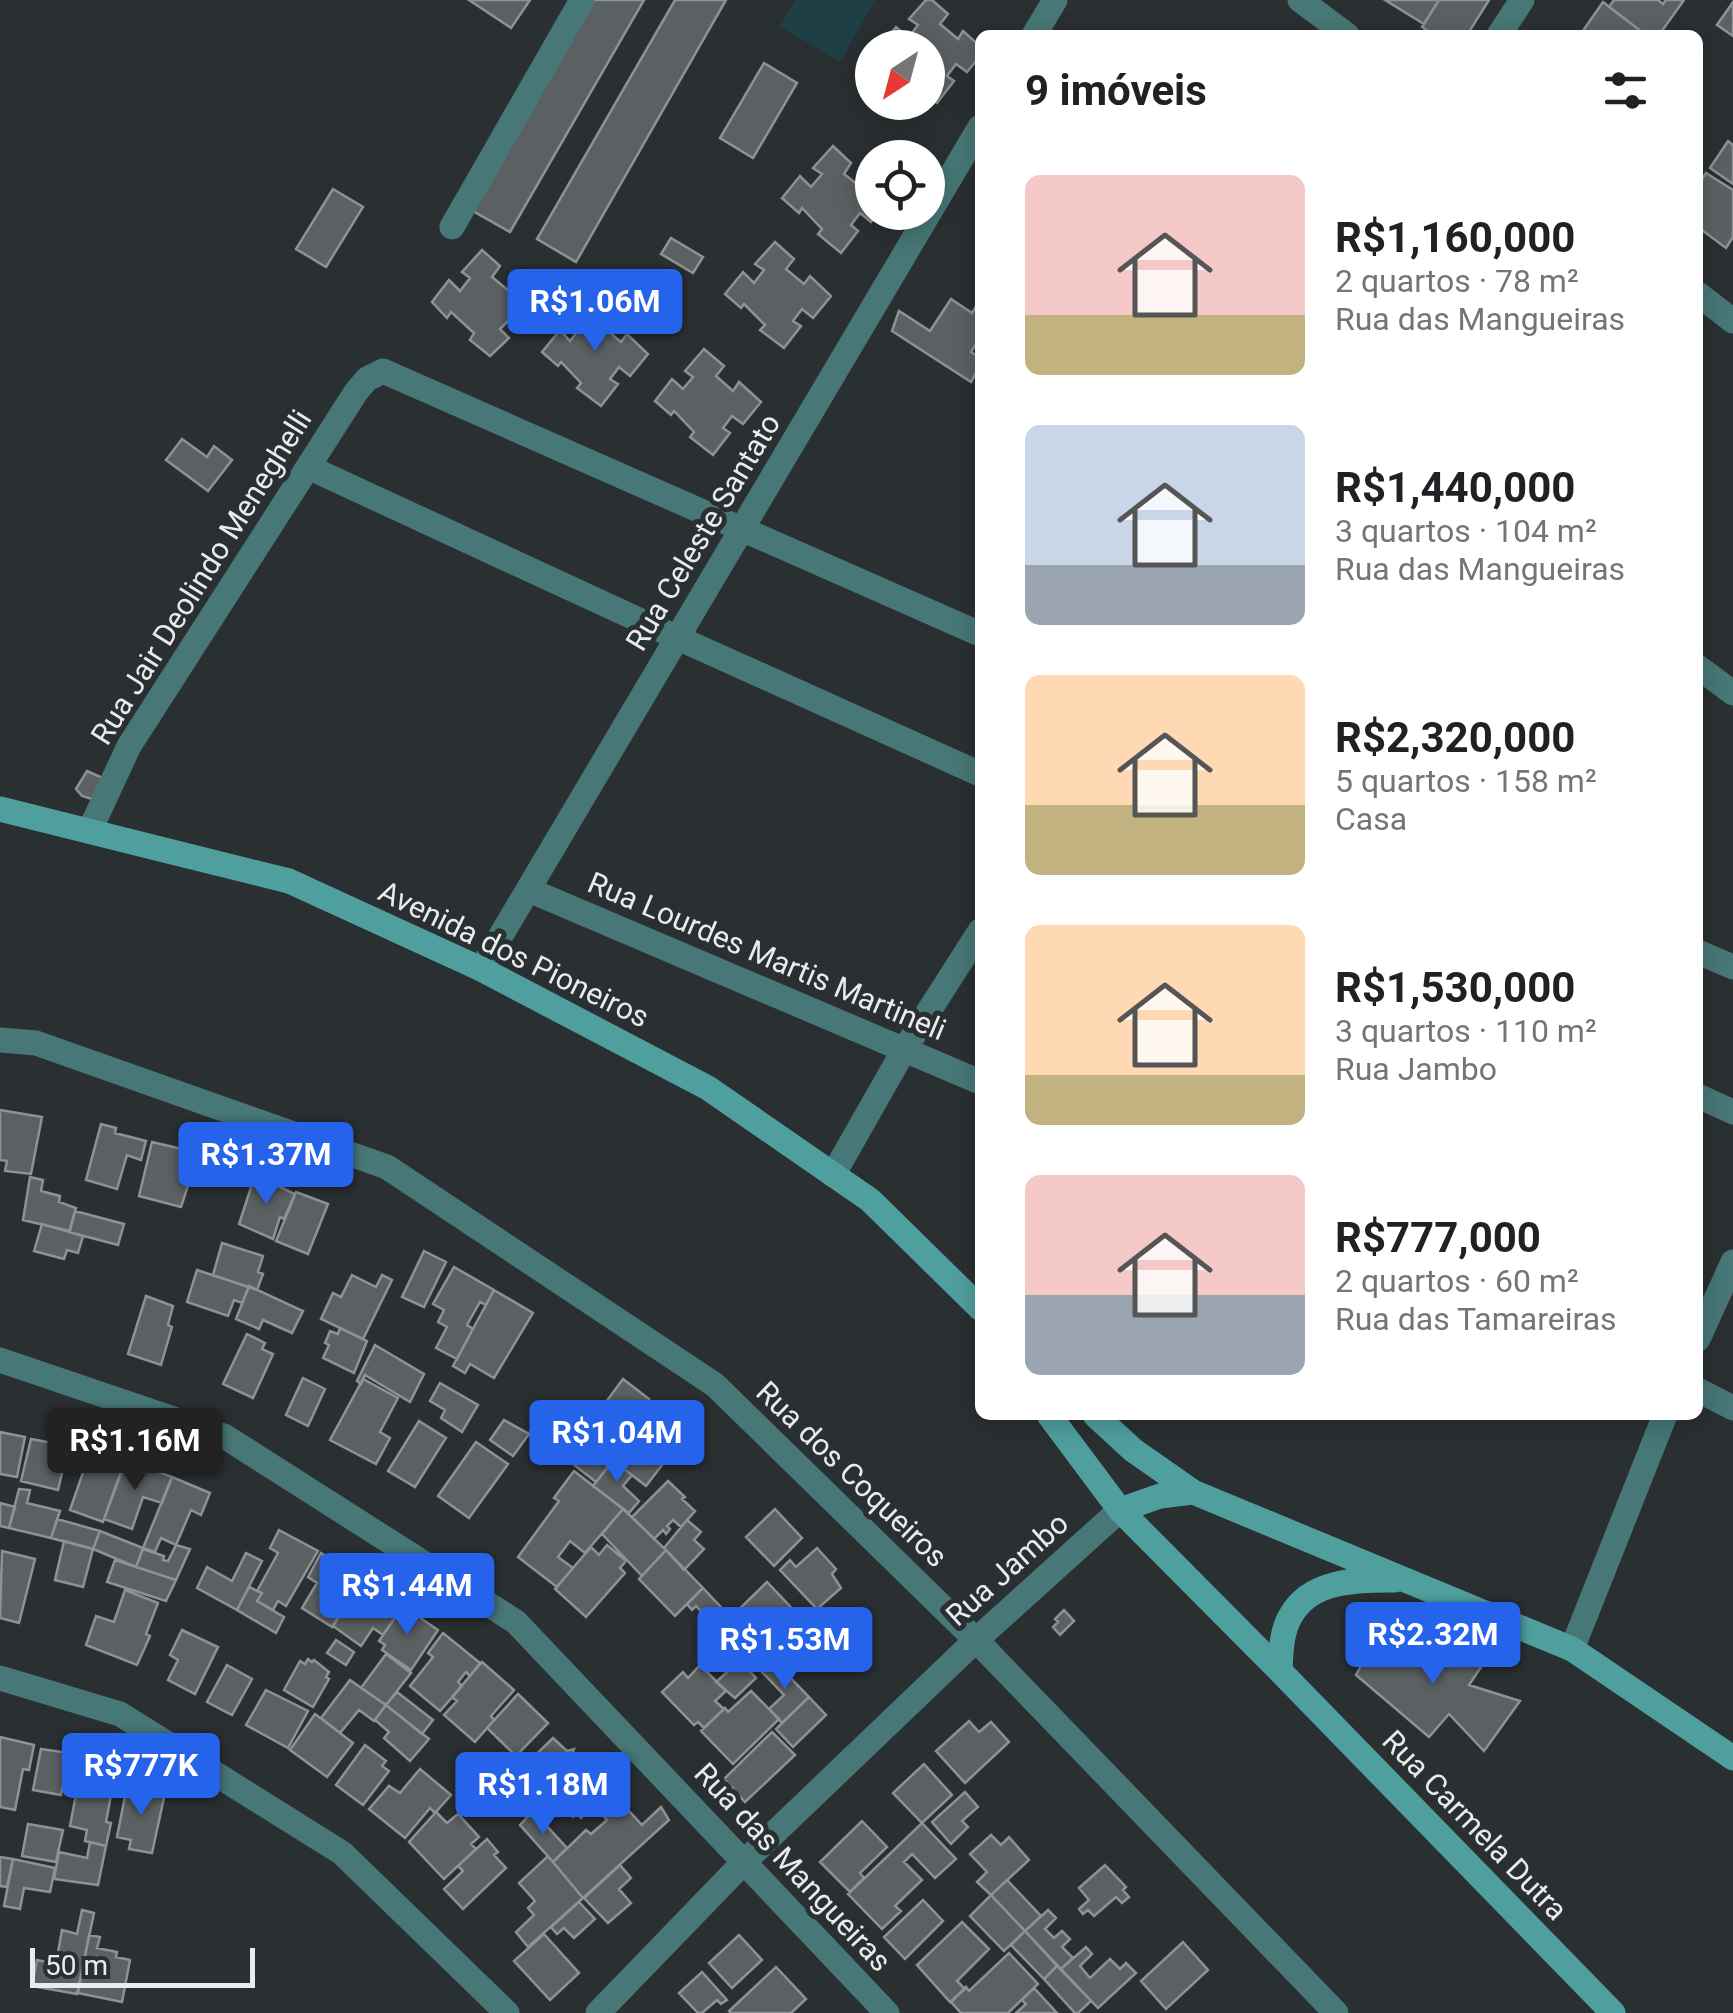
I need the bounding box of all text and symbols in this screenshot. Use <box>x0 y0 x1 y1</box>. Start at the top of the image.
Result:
north arrow <box>855 30 945 120</box>
map controls <box>855 30 945 230</box>
icon: filters <box>1598 63 1653 118</box>
text: 9 imóveis <box>1025 66 1207 115</box>
button: locate <box>855 140 945 230</box>
text: R$1,160,000 <box>1335 213 1575 262</box>
icon: home <box>1105 215 1225 335</box>
text: 2 quartos · 78 m² <box>1335 262 1579 300</box>
pin: R$1.06M <box>503 269 687 354</box>
text: R$1.06M <box>529 282 661 320</box>
text: Rua das Mangueiras <box>1335 300 1625 338</box>
street label: Rua Jair Deolindo Meneghelli <box>83 403 319 751</box>
street label: Rua Celeste Santato <box>619 407 787 657</box>
text: R$1,440,000 <box>1335 463 1575 512</box>
icon: home <box>1105 465 1225 585</box>
text: 3 quartos · 104 m² <box>1335 512 1597 550</box>
text: Rua das Mangueiras <box>1335 550 1625 588</box>
text: R$2,320,000 <box>1335 713 1575 762</box>
icon: home <box>1105 715 1225 835</box>
text: 5 quartos · 158 m² <box>1335 762 1597 800</box>
text: Casa <box>1335 800 1407 838</box>
street label: Rua Lourdes Martis Martineli <box>583 865 951 1047</box>
street label: Avenida dos Pioneiros <box>373 873 655 1035</box>
text: R$1,530,000 <box>1335 963 1575 1012</box>
icon: home <box>1105 965 1225 1085</box>
text: 3 quartos · 110 m² <box>1335 1012 1597 1050</box>
text: Rua Jambo <box>1335 1050 1497 1088</box>
pin: R$1.37M <box>174 1122 358 1207</box>
text: R$1.37M <box>200 1135 332 1173</box>
text: R$777,000 <box>1335 1213 1541 1262</box>
icon: home <box>1105 1215 1225 1335</box>
text: 2 quartos · 60 m² <box>1335 1262 1579 1300</box>
text: Rua das Tamareiras <box>1335 1300 1617 1338</box>
street label: Rua dos Coqueiros <box>749 1374 955 1574</box>
pin: R$1.04M <box>525 1400 709 1485</box>
pin: R$1.16M <box>43 1408 227 1493</box>
text: R$1.04M <box>551 1413 683 1451</box>
text: R$1.16M <box>69 1421 201 1459</box>
street label: Rua Jambo <box>939 1505 1075 1633</box>
pin: R$1.44M <box>315 1553 499 1638</box>
text: R$1.44M <box>341 1566 473 1604</box>
pin: R$2.32M <box>1341 1602 1525 1687</box>
pin: R$1.53M <box>693 1607 877 1692</box>
text: R$2.32M <box>1367 1615 1499 1653</box>
text: R$1.53M <box>719 1620 851 1658</box>
street label: Rua Carmela Dutra <box>1376 1723 1574 1927</box>
pin: R$777K <box>60 1733 222 1818</box>
text: R$777K <box>84 1746 198 1784</box>
pin: R$1.18M <box>451 1752 635 1837</box>
street label: Rua das Mangueiras <box>687 1756 899 1978</box>
text: R$1.18M <box>477 1765 609 1803</box>
scale bar <box>30 1943 255 1988</box>
text: 50 m <box>45 1949 108 1982</box>

